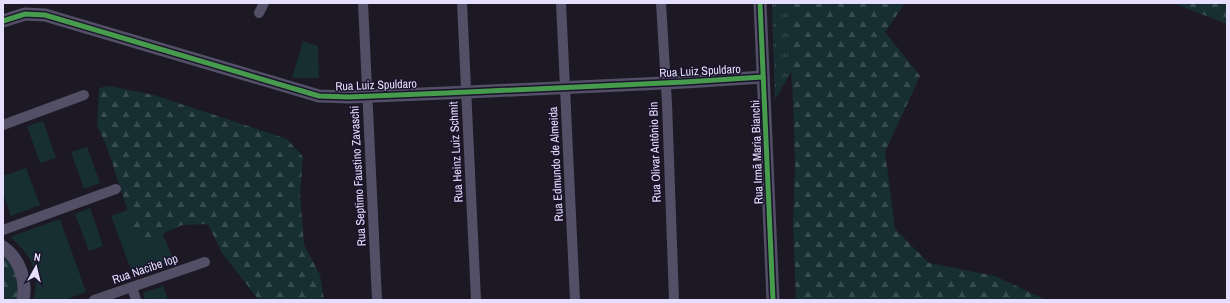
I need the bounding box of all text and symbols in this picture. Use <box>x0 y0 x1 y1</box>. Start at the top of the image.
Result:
street label: Rua Luiz Spuldaro <box>659 61 741 81</box>
street label: Rua Luiz Spuldaro <box>335 76 417 94</box>
street label: Rua Irmã Maria Bianchi <box>747 100 767 204</box>
street label: Rua Heinz Luiz Schmit <box>445 101 467 203</box>
street label: Rua Olivar Antônio Bin <box>645 101 665 203</box>
street label: Rua Septimo Faustino Zavaschi <box>346 105 370 247</box>
street label: Rua Edmundo de Almeida <box>545 106 567 222</box>
north arrow <box>16 247 56 287</box>
text: N <box>33 250 42 264</box>
street label: Rua Nacibe Iop <box>110 250 180 288</box>

